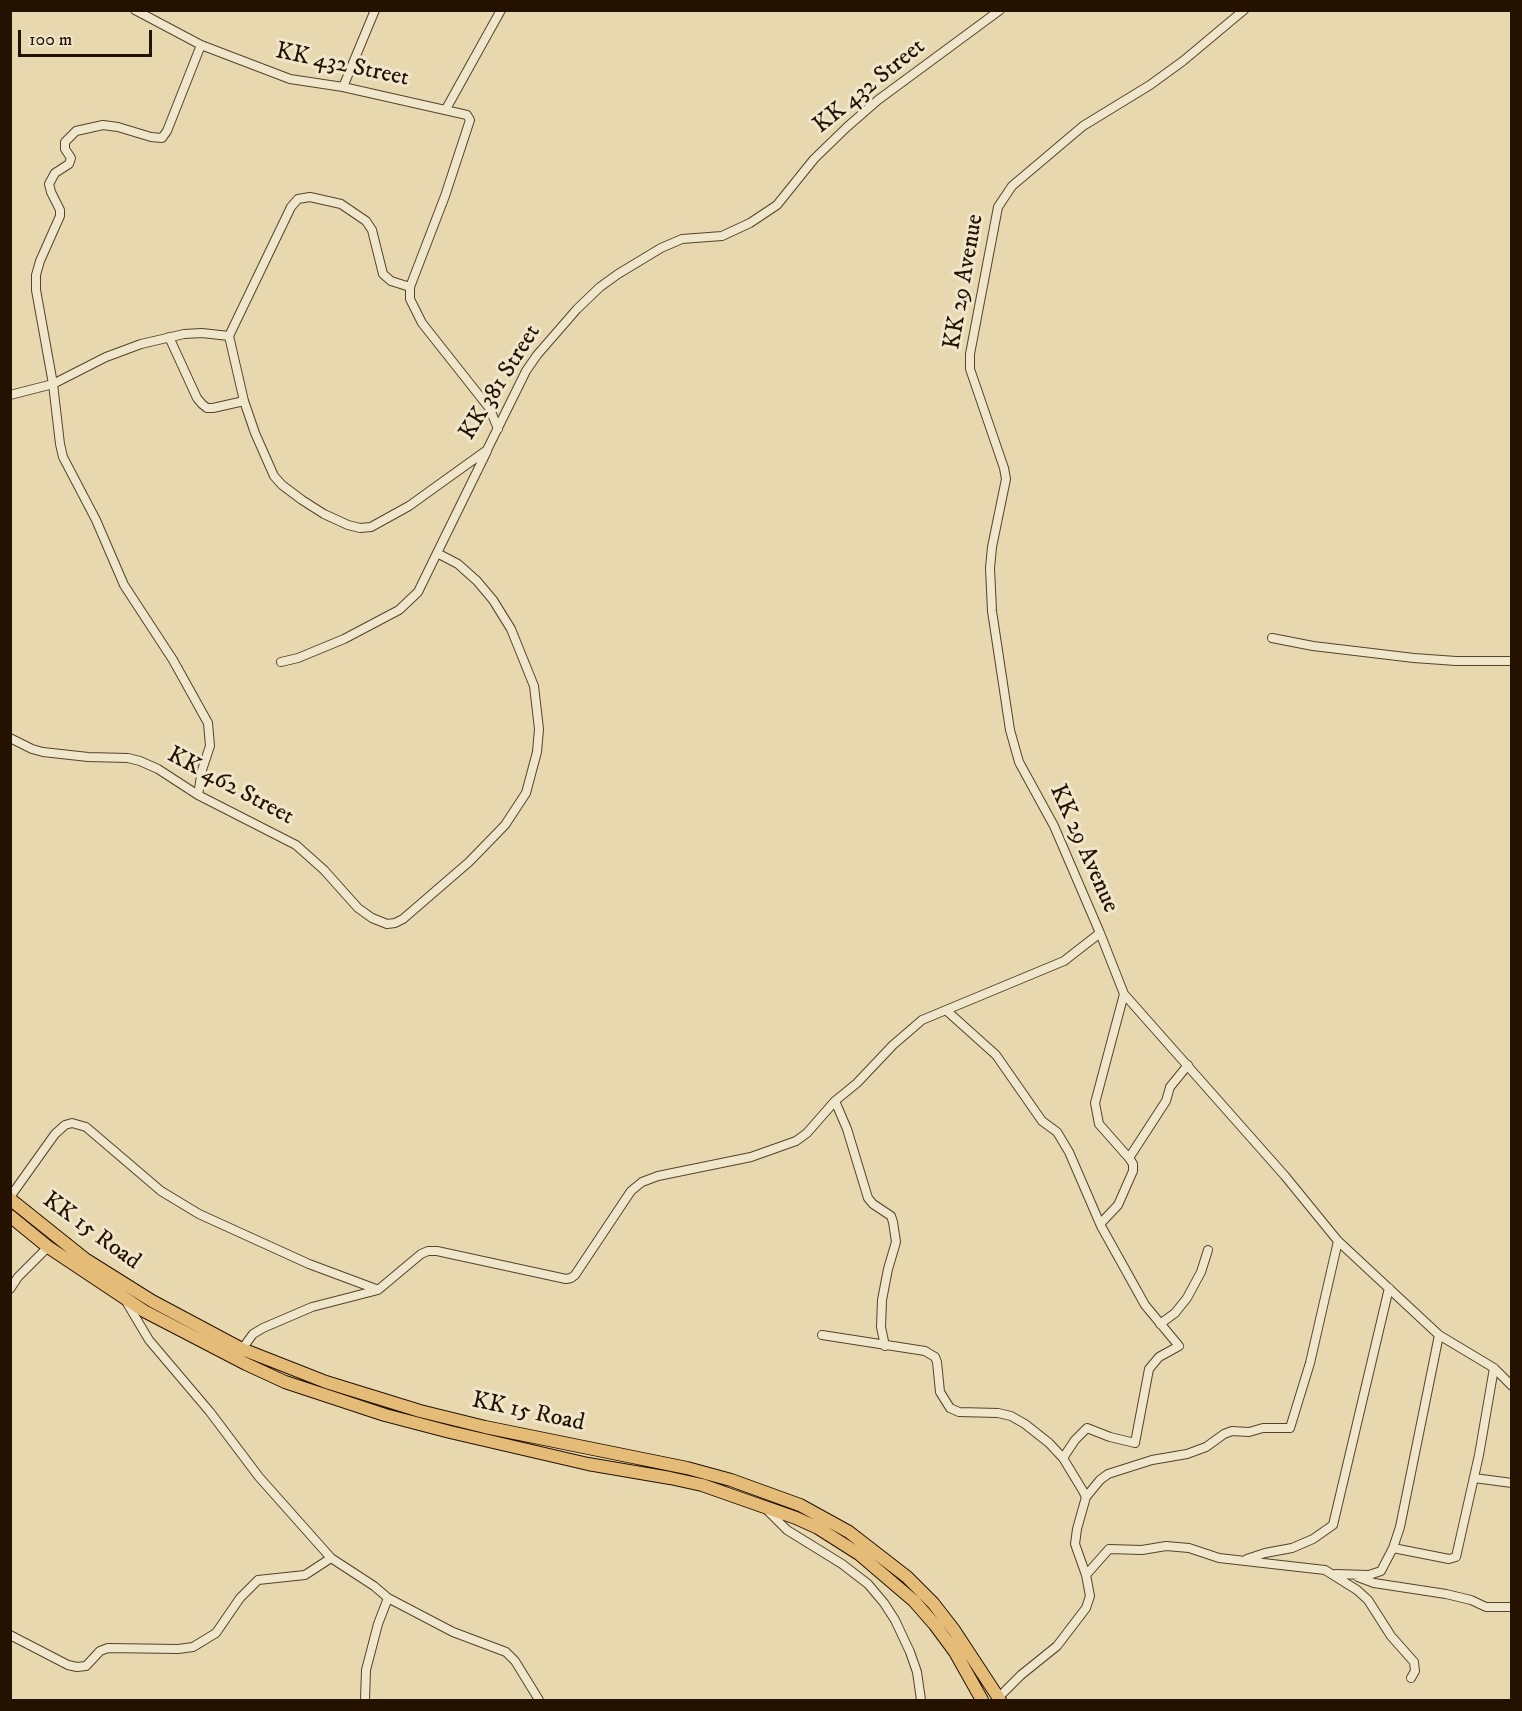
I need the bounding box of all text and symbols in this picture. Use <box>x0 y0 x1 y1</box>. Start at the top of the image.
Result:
scale bar <box>21 18 154 56</box>
text: 100 m <box>29 29 72 51</box>
street label: KK 432 Street <box>808 33 932 141</box>
street label: KK 432 Street <box>273 38 411 94</box>
street label: KK 29 Avenue <box>939 212 991 352</box>
street label: KK 381 Street <box>454 320 548 446</box>
street label: KK 462 Street <box>162 742 298 832</box>
street label: KK 29 Avenue <box>1042 781 1124 917</box>
street label: KK 15 Road <box>36 1187 146 1277</box>
street label: KK 15 Road <box>469 1387 587 1439</box>

